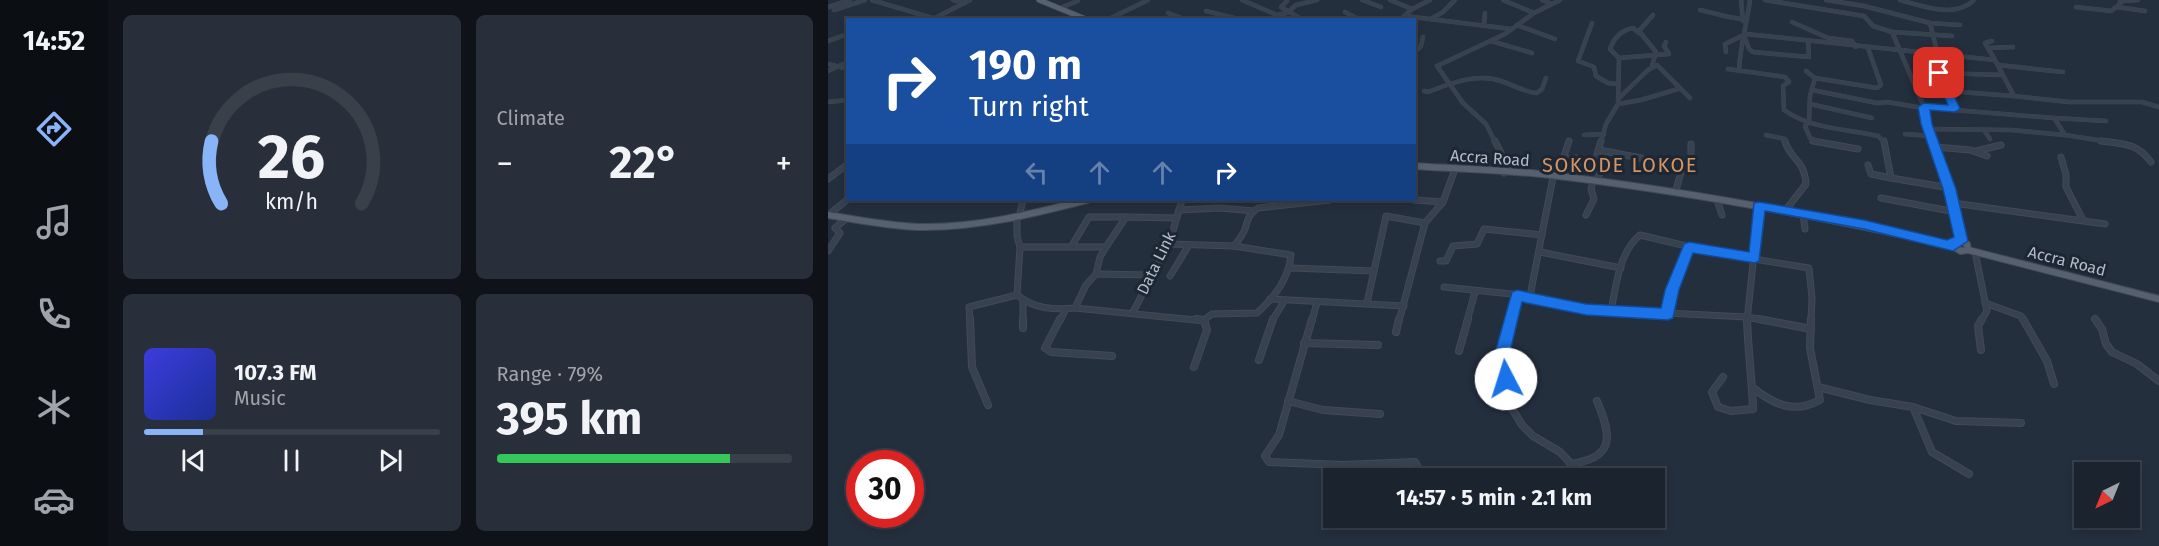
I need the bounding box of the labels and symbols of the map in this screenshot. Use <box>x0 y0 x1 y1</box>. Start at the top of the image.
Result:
pin <box>1913 47 1964 98</box>
street label: Accra Road <box>1450 146 1530 170</box>
district label: SOKODE LOKOE <box>1542 153 1698 177</box>
street label: Data Link <box>1133 228 1180 298</box>
street label: Accra Road <box>2026 242 2108 280</box>
position arrow <box>1474 347 1538 411</box>
speed limit sign: 30 <box>846 450 924 528</box>
north arrow <box>2074 462 2140 528</box>

